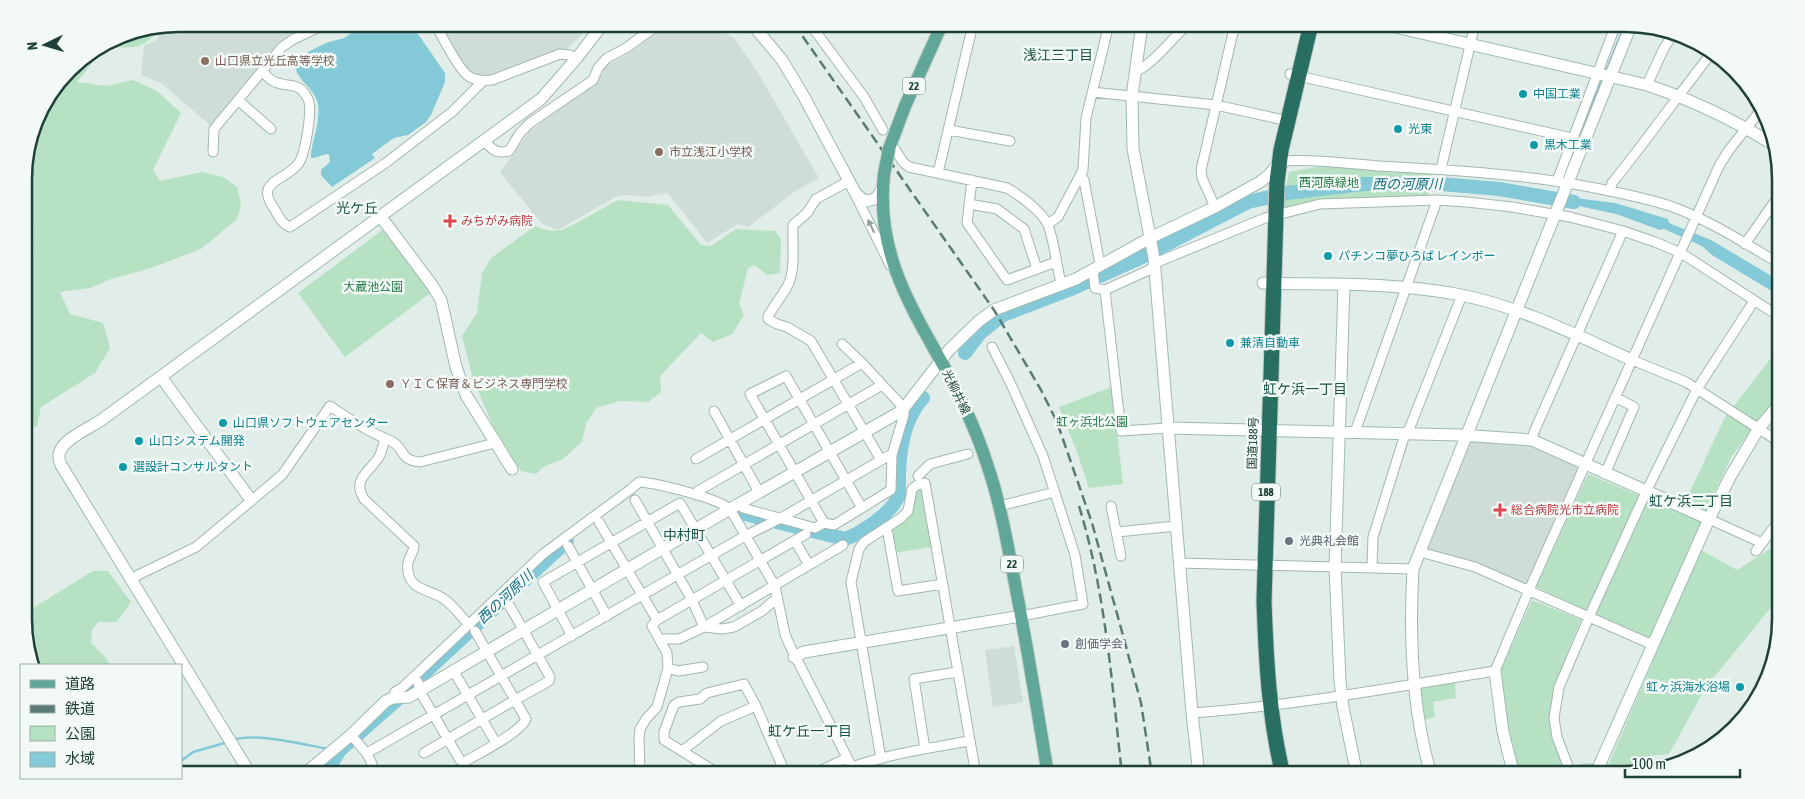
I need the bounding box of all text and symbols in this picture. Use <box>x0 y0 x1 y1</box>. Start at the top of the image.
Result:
north arrow <box>20 20 70 70</box>
text: N <box>24 41 40 51</box>
district label: 浅江三丁目 <box>1023 47 1093 63</box>
place label: 山口県立光丘高等学校 <box>215 54 335 68</box>
marker: 山口県立光丘高等学校 <box>199 55 211 67</box>
road number: 22 <box>903 78 925 94</box>
place label: 中国工業 <box>1533 87 1581 101</box>
marker: 中国工業 <box>1517 88 1529 100</box>
place label: 光東 <box>1408 122 1432 136</box>
marker: 光東 <box>1392 123 1404 135</box>
place label: 黒木工業 <box>1544 138 1592 152</box>
marker: 黒木工業 <box>1528 139 1540 151</box>
place label: 市立浅江小学校 <box>669 145 753 159</box>
marker: 市立浅江小学校 <box>653 146 665 158</box>
park label: 西河原緑地 <box>1299 176 1359 190</box>
water label: 西の河原川 <box>1372 176 1444 192</box>
district label: 光ケ丘 <box>336 200 378 216</box>
marker: みちがみ病院 <box>443 214 457 228</box>
place label: みちがみ病院 <box>461 214 533 228</box>
one-way arrow <box>866 219 874 233</box>
place label: パチンコ夢ひろば レインボー <box>1338 249 1496 263</box>
marker: パチンコ夢ひろば レインボー <box>1322 250 1334 262</box>
park label: 大蔵池公園 <box>343 280 403 294</box>
place label: 兼清自動車 <box>1240 336 1300 350</box>
marker: 兼清自動車 <box>1224 337 1236 349</box>
street label: 光柳井線 <box>939 367 973 417</box>
place label: ＹＩＣ保育＆ビジネス専門学校 <box>400 377 568 391</box>
marker: ＹＩＣ保育＆ビジネス専門学校 <box>384 378 396 390</box>
district label: 虹ケ浜一丁目 <box>1263 381 1347 397</box>
park label: 虹ヶ浜北公園 <box>1056 415 1128 429</box>
place label: 山口県ソフトウェアセンター <box>233 416 389 430</box>
street label: 国道188号 <box>1245 416 1261 470</box>
marker: 山口県ソフトウェアセンター <box>217 417 229 429</box>
place label: 山口システム開発 <box>149 434 245 448</box>
marker: 山口システム開発 <box>133 435 145 447</box>
place label: 選設計コンサルタント <box>133 460 253 474</box>
marker: 選設計コンサルタント <box>117 461 129 473</box>
road number: 188 <box>1252 484 1280 501</box>
district label: 虹ケ浜二丁目 <box>1649 493 1733 509</box>
marker: 総合病院光市立病院 <box>1493 503 1507 517</box>
place label: 総合病院光市立病院 <box>1511 503 1619 517</box>
district label: 中村町 <box>663 527 705 543</box>
place label: 光典礼会館 <box>1299 534 1359 548</box>
marker: 光典礼会館 <box>1283 535 1295 547</box>
road number: 22 <box>1001 556 1023 572</box>
water label: 西の河原川 <box>474 566 538 627</box>
place label: 創価学会 <box>1075 637 1123 651</box>
marker: 創価学会 <box>1059 638 1071 650</box>
legend <box>20 664 182 779</box>
text: 道路 <box>65 675 95 692</box>
place label: 虹ヶ浜海水浴場 <box>1646 680 1730 694</box>
marker: 虹ヶ浜海水浴場 <box>1734 681 1746 693</box>
text: 鉄道 <box>65 700 95 717</box>
district label: 虹ケ丘一丁目 <box>768 723 852 739</box>
text: 公園 <box>65 725 95 742</box>
scale bar <box>1625 746 1740 778</box>
text: 水域 <box>65 750 95 767</box>
text: 100 m <box>1632 755 1666 772</box>

